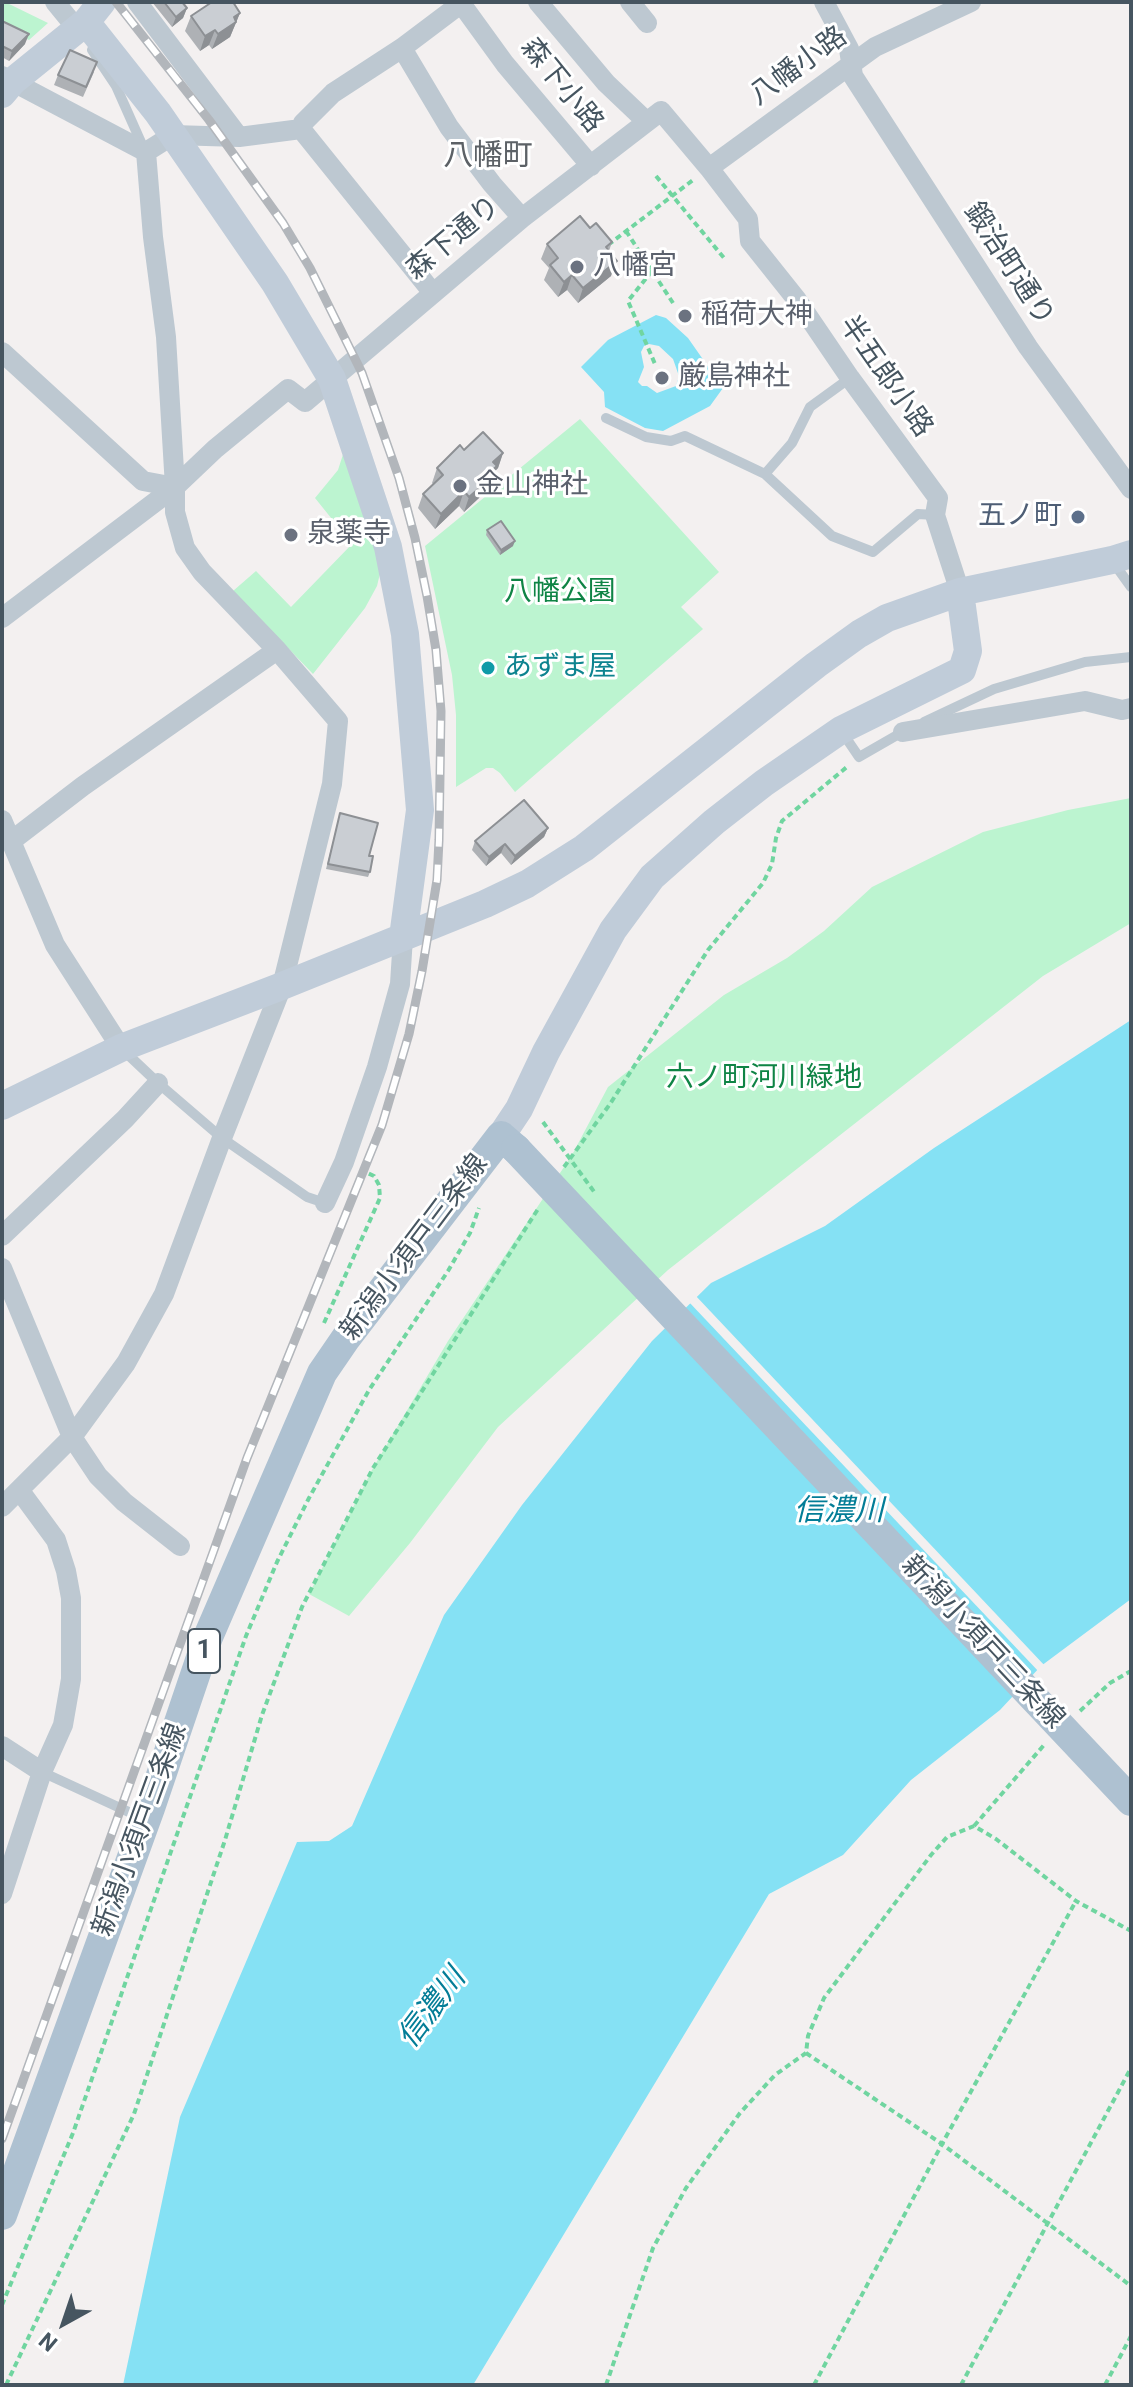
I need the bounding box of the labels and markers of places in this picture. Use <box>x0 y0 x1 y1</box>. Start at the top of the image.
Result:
place label: 八幡宮 <box>593 250 677 284</box>
marker: 八幡宮 <box>568 258 586 276</box>
place label: 稲荷大神 <box>701 299 813 333</box>
marker: 稲荷大神 <box>676 307 694 325</box>
place label: 厳島神社 <box>678 361 790 395</box>
marker: 厳島神社 <box>653 369 671 387</box>
place label: 金山神社 <box>476 469 588 503</box>
marker: 金山神社 <box>451 477 469 495</box>
place label: 五ノ町 <box>978 500 1062 534</box>
marker: 五ノ町 <box>1069 508 1087 526</box>
place label: 泉薬寺 <box>307 518 391 552</box>
marker: 泉薬寺 <box>282 526 300 544</box>
place label: あずま屋 <box>504 651 616 685</box>
marker: あずま屋 <box>479 659 497 677</box>

